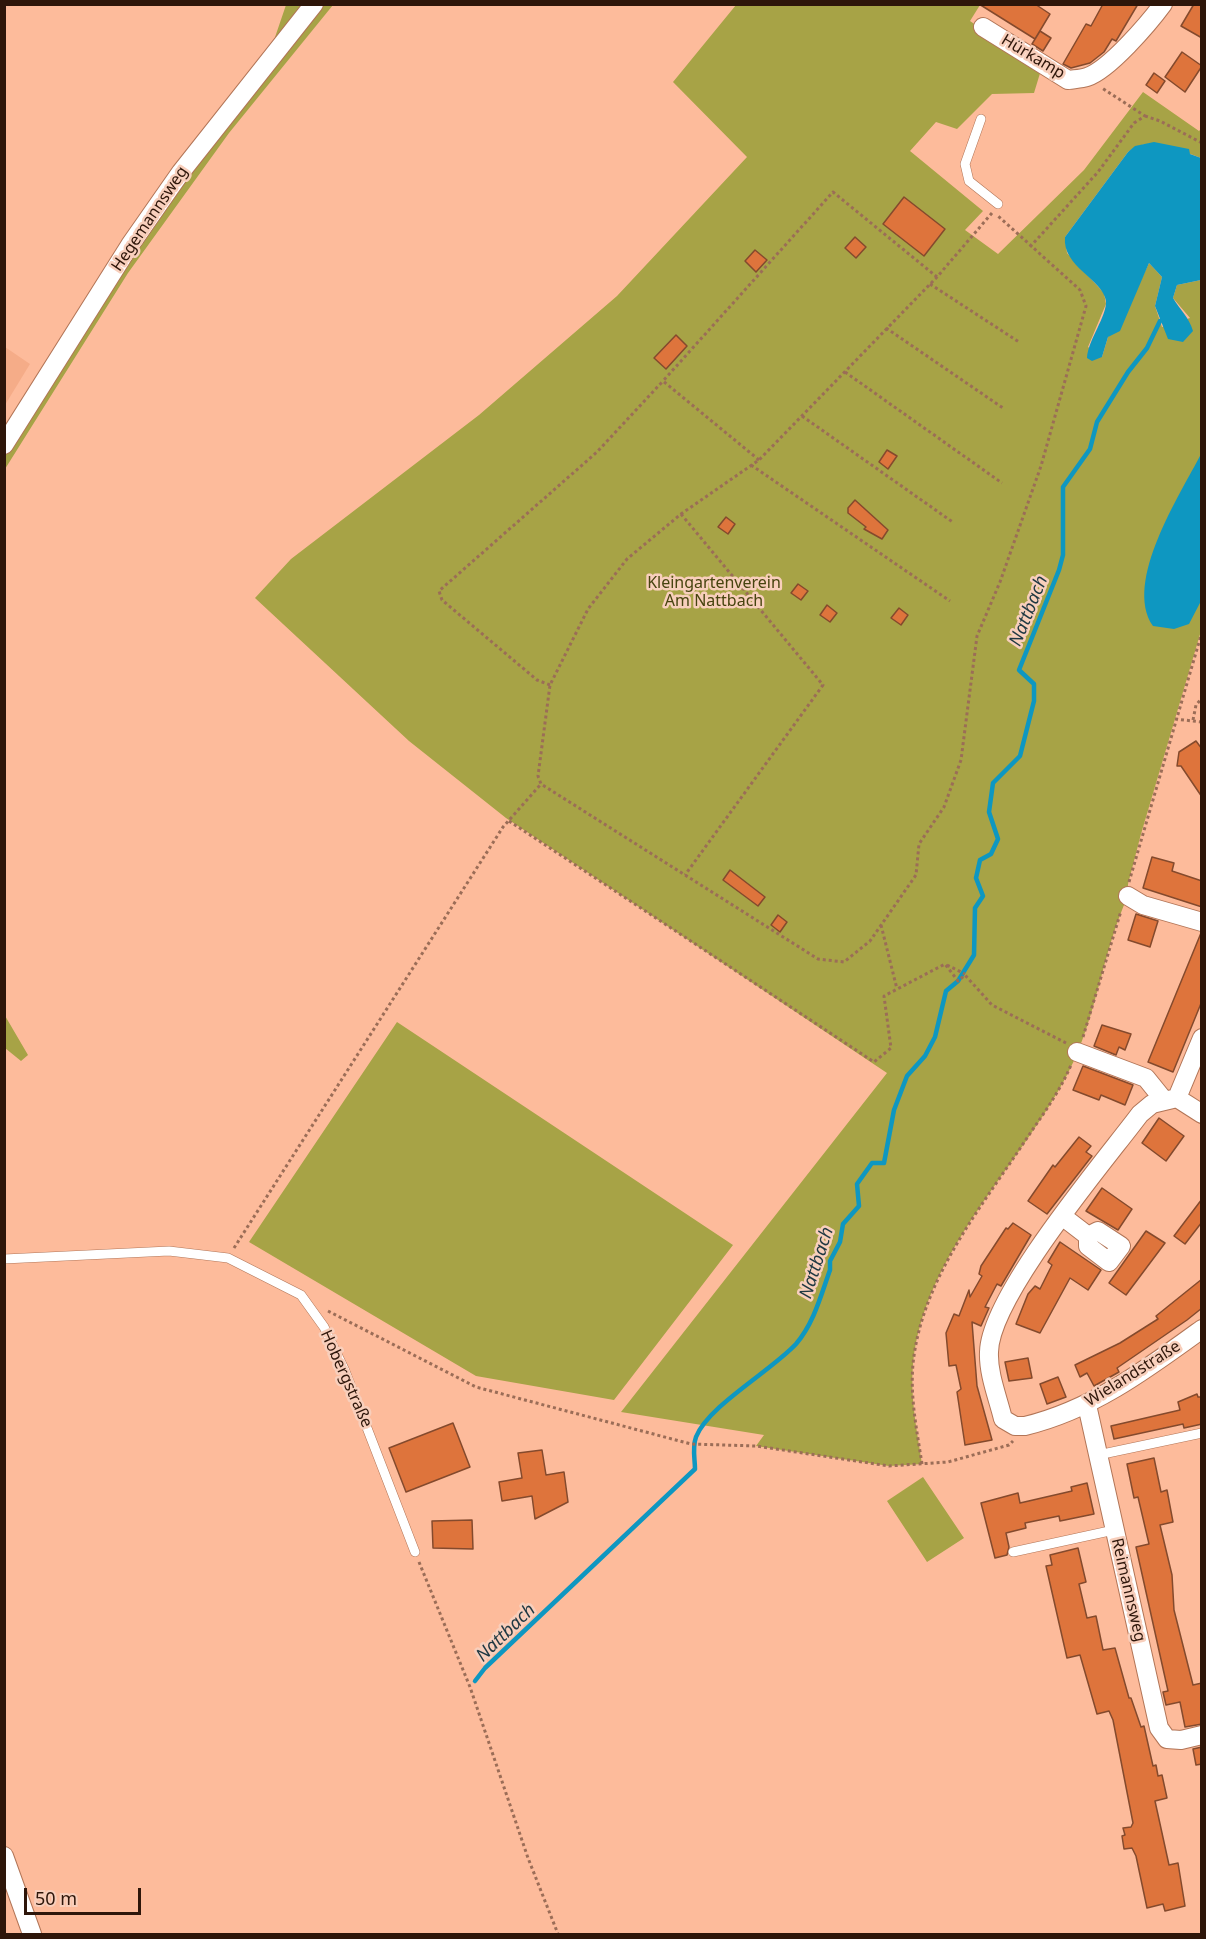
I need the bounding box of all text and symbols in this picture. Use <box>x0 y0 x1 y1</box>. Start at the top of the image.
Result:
street label: Hürkamp <box>998 31 1068 83</box>
street label: Hegemannsweg <box>108 163 192 275</box>
park label: Kleingartenverein Am Nattbach <box>647 573 781 611</box>
water label: Nattbach <box>1005 573 1053 649</box>
water label: Nattbach <box>795 1224 839 1302</box>
street label: Hobergstraße <box>316 1327 376 1431</box>
street label: Wielandstraße <box>1082 1337 1184 1411</box>
street label: Reimannsweg <box>1107 1536 1149 1644</box>
water label: Nattbach <box>472 1599 540 1667</box>
scale bar <box>27 1876 144 1914</box>
text: 50 m <box>35 1886 77 1910</box>

